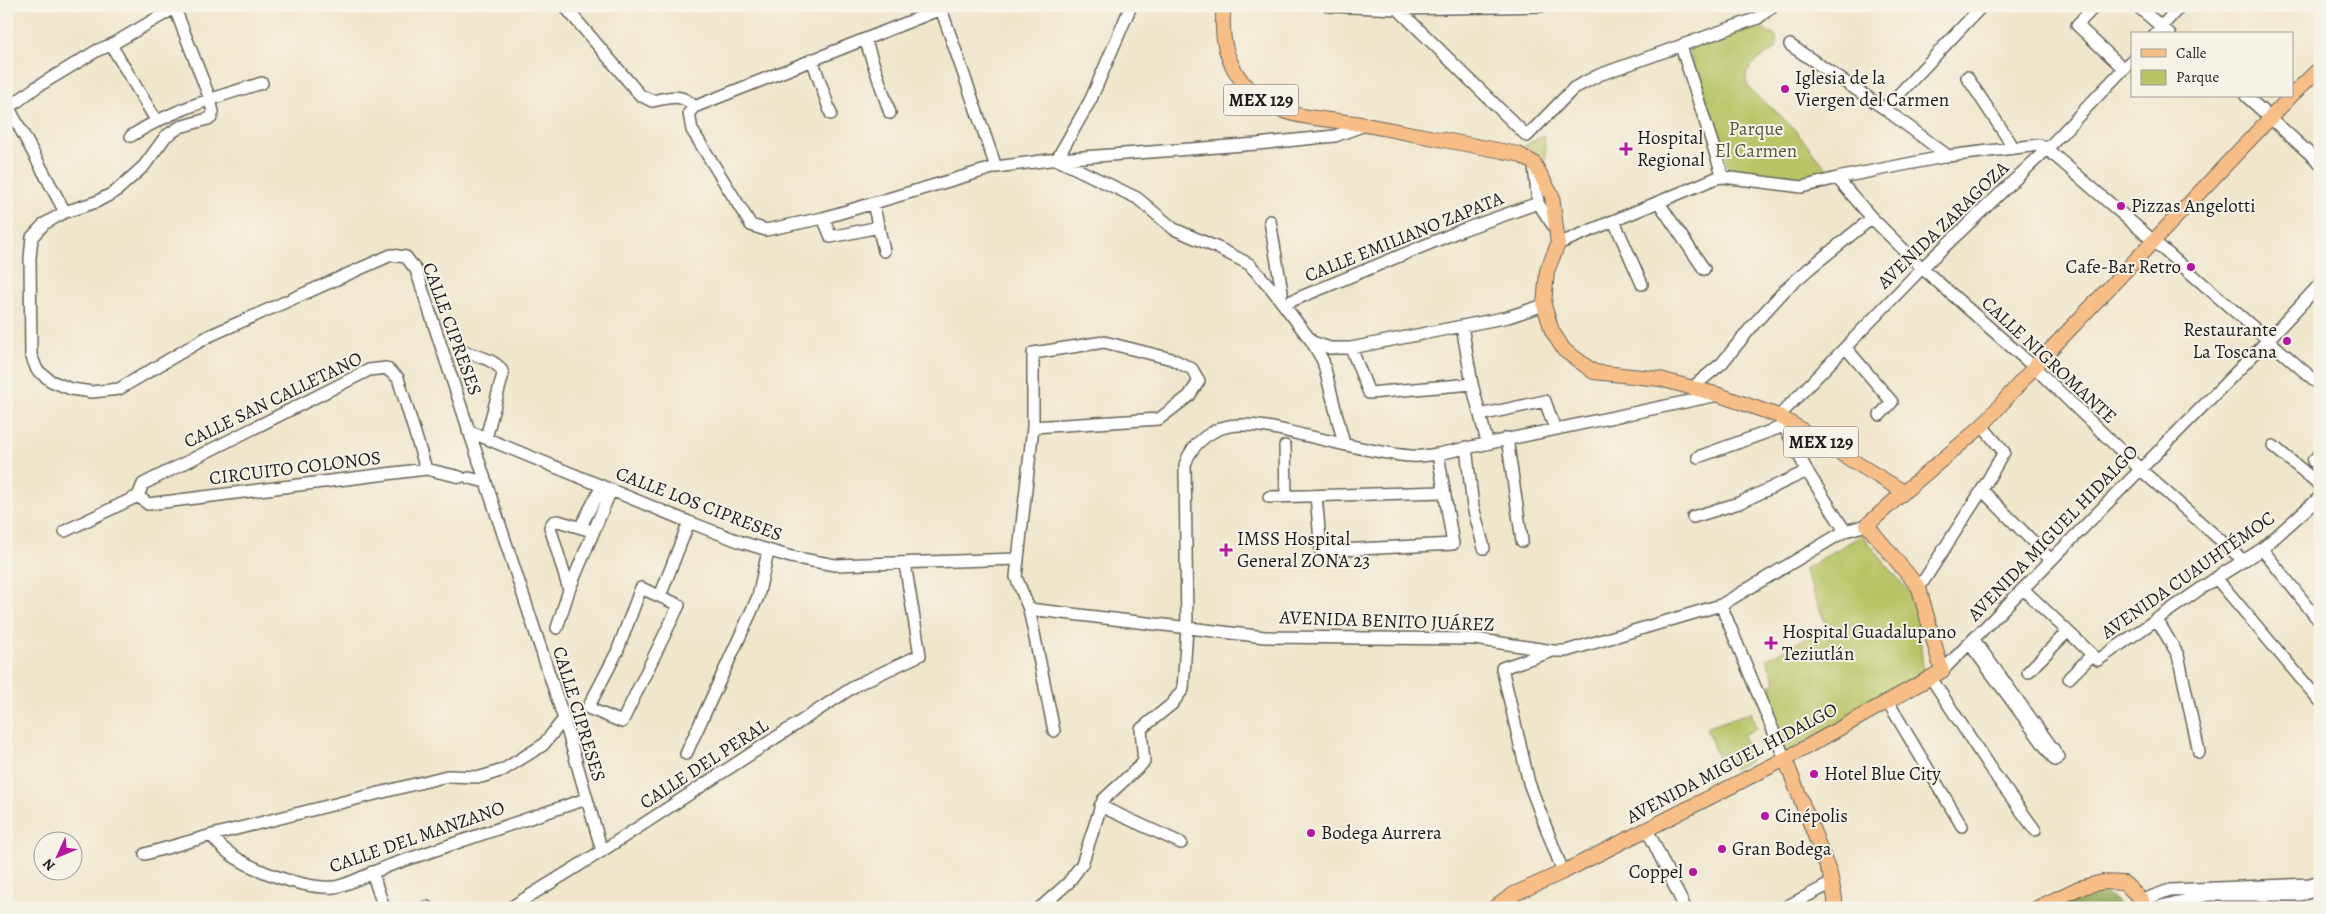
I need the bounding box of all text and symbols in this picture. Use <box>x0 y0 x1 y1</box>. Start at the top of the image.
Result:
legend <box>2131 32 2294 98</box>
text: Calle <box>2176 43 2207 63</box>
place label: Iglesia de la Viergen del Carmen <box>1794 65 1949 113</box>
text: Parque <box>2176 67 2219 87</box>
marker: Iglesia de la Viergen del Carmen <box>1779 83 1791 95</box>
road number: MEX 129 <box>1224 84 1298 116</box>
park label: Parque El Carmen <box>1715 116 1797 164</box>
place label: Hospital Regional <box>1637 125 1705 173</box>
marker: Hospital Regional <box>1619 142 1633 156</box>
street label: AVENIDA ZARAGOZA <box>1871 155 2015 295</box>
street label: CALLE EMILIANO ZAPATA <box>1301 185 1508 289</box>
place label: Pizzas Angelotti <box>2131 193 2256 219</box>
marker: Pizzas Angelotti <box>2115 200 2127 212</box>
place label: Cafe-Bar Retro <box>2066 254 2181 280</box>
street label: CALLE CIPRESES <box>416 259 488 399</box>
marker: Cafe-Bar Retro <box>2185 261 2197 273</box>
street label: CALLE NIGROMANTE <box>1976 290 2122 430</box>
place label: Restaurante La Toscana <box>2183 317 2277 365</box>
marker: Restaurante La Toscana <box>2281 335 2293 347</box>
street label: CALLE SAN CALLETANO <box>179 345 367 455</box>
road number: MEX 129 <box>1784 427 1858 458</box>
street label: AVENIDA MIGUEL HIDALGO <box>1961 439 2144 628</box>
street label: CIRCUITO COLONOS <box>208 445 382 491</box>
street label: CALLE LOS CIPRESES <box>612 460 786 548</box>
street label: AVENIDA CUAUHTÉMOC <box>2095 505 2280 645</box>
place label: IMSS Hospital General ZONA 23 <box>1237 526 1370 574</box>
marker: IMSS Hospital General ZONA 23 <box>1219 543 1233 557</box>
street label: AVENIDA BENITO JUÁREZ <box>1278 604 1495 638</box>
place label: Hospital Guadalupano Teziutlán <box>1782 619 1956 667</box>
marker: Hospital Guadalupano Teziutlán <box>1764 636 1778 650</box>
street label: CALLE CIPRESES <box>546 643 612 785</box>
street label: AVENIDA MIGUEL HIDALGO <box>1621 696 1842 830</box>
street label: CALLE DEL PERAL <box>635 712 774 815</box>
place label: Hotel Blue City <box>1824 761 1941 787</box>
marker: Hotel Blue City <box>1808 768 1820 780</box>
street label: CALLE DEL MANZANO <box>326 795 508 879</box>
place label: Cinépolis <box>1775 803 1848 829</box>
marker: Cinépolis <box>1759 810 1771 822</box>
place label: Bodega Aurrera <box>1321 820 1442 846</box>
marker: Bodega Aurrera <box>1305 827 1317 839</box>
north arrow <box>32 832 82 882</box>
place label: Gran Bodega <box>1732 836 1832 862</box>
marker: Gran Bodega <box>1716 843 1728 855</box>
text: N <box>39 854 59 875</box>
place label: Coppel <box>1629 859 1683 885</box>
marker: Coppel <box>1687 866 1699 878</box>

